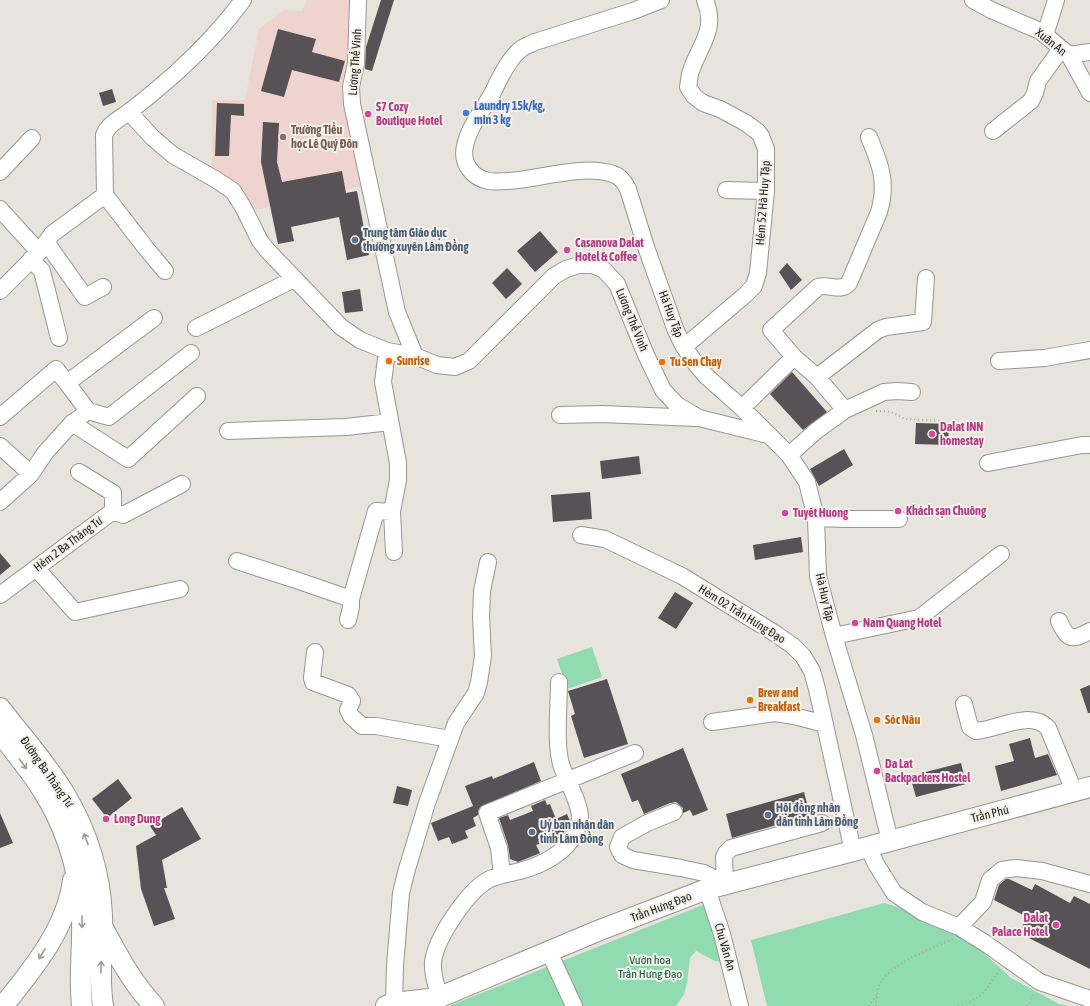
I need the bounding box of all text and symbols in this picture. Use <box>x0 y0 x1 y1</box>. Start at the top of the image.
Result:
street label: Xuân An <box>1033 25 1069 59</box>
street label: Lương Thế Vinh <box>346 28 364 96</box>
place label: Laundry 15k/kg, min 3 kg <box>474 99 545 127</box>
place label: S7 Cozy Boutique Hotel <box>376 100 443 128</box>
marker: Laundry 15k/kg, min 3 kg <box>461 108 471 118</box>
marker: S7 Cozy Boutique Hotel <box>363 109 373 119</box>
place label: Trường Tiểu học Lê Quý Đôn <box>291 122 358 151</box>
marker: Trường Tiểu học Lê Quý Đôn <box>278 132 288 142</box>
street label: Hẻm 52 Hà Huy Tập <box>753 160 773 246</box>
place label: Trung tâm Giáo dục thường xuyên Lâm Đồng <box>362 226 469 254</box>
marker: Trung tâm Giáo dục thường xuyên Lâm Đồng <box>350 235 360 245</box>
place label: Casanova Dalat Hotel & Coffee <box>575 236 644 264</box>
marker: Casanova Dalat Hotel & Coffee <box>562 245 572 255</box>
street label: Lương Thế Vinh <box>613 286 651 354</box>
street label: Hà Huy Tập <box>656 289 686 340</box>
place label: Sunrise <box>397 354 430 368</box>
place label: Tu Sen Chay <box>670 355 722 369</box>
marker: Sunrise <box>384 356 394 366</box>
marker: Tu Sen Chay <box>657 357 667 367</box>
place label: Dalat INN homestay <box>940 420 984 448</box>
marker: Dalat INN homestay <box>927 429 937 439</box>
place label: Khách sạn Chuông <box>906 504 987 518</box>
place label: Tuyêt Huong <box>793 506 849 520</box>
marker: Khách sạn Chuông <box>893 506 903 516</box>
marker: Tuyêt Huong <box>780 508 790 518</box>
street label: Hẻm 2 Ba Tháng Tư <box>31 513 105 574</box>
street label: Hà Huy Tập <box>813 571 837 623</box>
street label: Hẻm 02 Trần Hưng Đạo <box>696 582 788 647</box>
place label: Nam Quang Hotel <box>863 616 942 630</box>
marker: Nam Quang Hotel <box>850 618 860 628</box>
place label: Brew and Breakfast <box>758 686 801 714</box>
marker: Brew and Breakfast <box>745 695 755 705</box>
place label: Sóc Nâu <box>885 713 920 727</box>
marker: Sóc Nâu <box>872 715 882 725</box>
street label: Đường Ba Tháng Tư <box>17 734 77 810</box>
place label: Da Lat Backpackers Hostel <box>885 757 971 785</box>
one-way arrow <box>19 758 27 769</box>
marker: Da Lat Backpackers Hostel <box>872 766 882 776</box>
place label: Hội đồng nhân dân tỉnh Lâm Đồng <box>776 800 859 829</box>
street label: Trần Phú <box>970 803 1011 825</box>
marker: Hội đồng nhân dân tỉnh Lâm Đồng <box>763 810 773 820</box>
place label: Long Dung <box>114 812 161 826</box>
marker: Long Dung <box>101 814 111 824</box>
place label: Uỷ ban nhân dân tỉnh Lâm Đồng <box>539 818 614 846</box>
marker: Uỷ ban nhân dân tỉnh Lâm Đồng <box>527 827 537 837</box>
one-way arrow <box>82 834 90 846</box>
street label: Trần Hưng Đạo <box>629 889 694 925</box>
place label: Dalat Palace Hotel <box>992 911 1049 939</box>
one-way arrow <box>78 915 86 928</box>
marker: Dalat Palace Hotel <box>1051 920 1061 930</box>
street label: Chu Văn An <box>712 922 738 972</box>
one-way arrow <box>38 948 46 959</box>
park label: Vườn hoa Trần Hưng Đạo <box>618 953 682 981</box>
one-way arrow <box>97 961 104 974</box>

